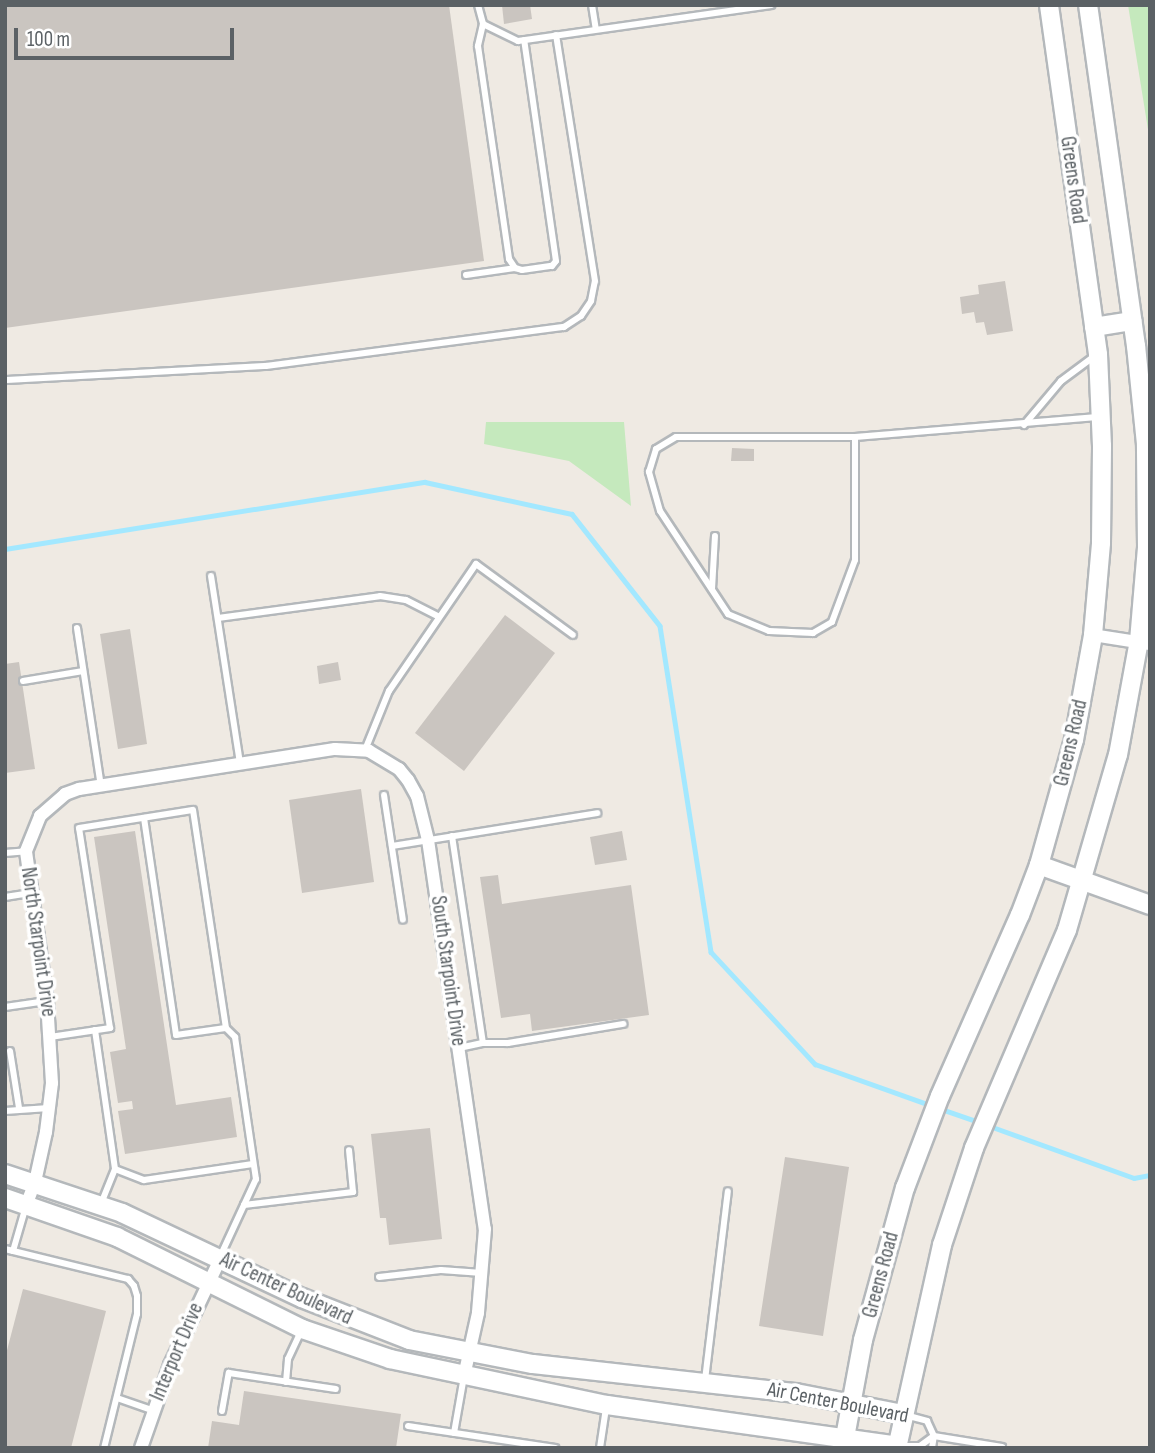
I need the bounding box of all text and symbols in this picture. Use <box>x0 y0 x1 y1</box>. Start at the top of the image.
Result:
scale bar <box>18 14 238 58</box>
text: 100 m <box>27 27 70 52</box>
street label: Greens Road <box>1054 135 1092 225</box>
street label: Greens Road <box>1049 697 1093 789</box>
street label: North Starpoint Drive <box>15 866 61 1018</box>
street label: South Starpoint Drive <box>425 894 471 1048</box>
street label: Greens Road <box>857 1229 905 1321</box>
street label: Air Center Boulevard <box>216 1247 356 1331</box>
street label: Interport Drive <box>145 1299 209 1405</box>
street label: Air Center Boulevard <box>765 1377 911 1429</box>

